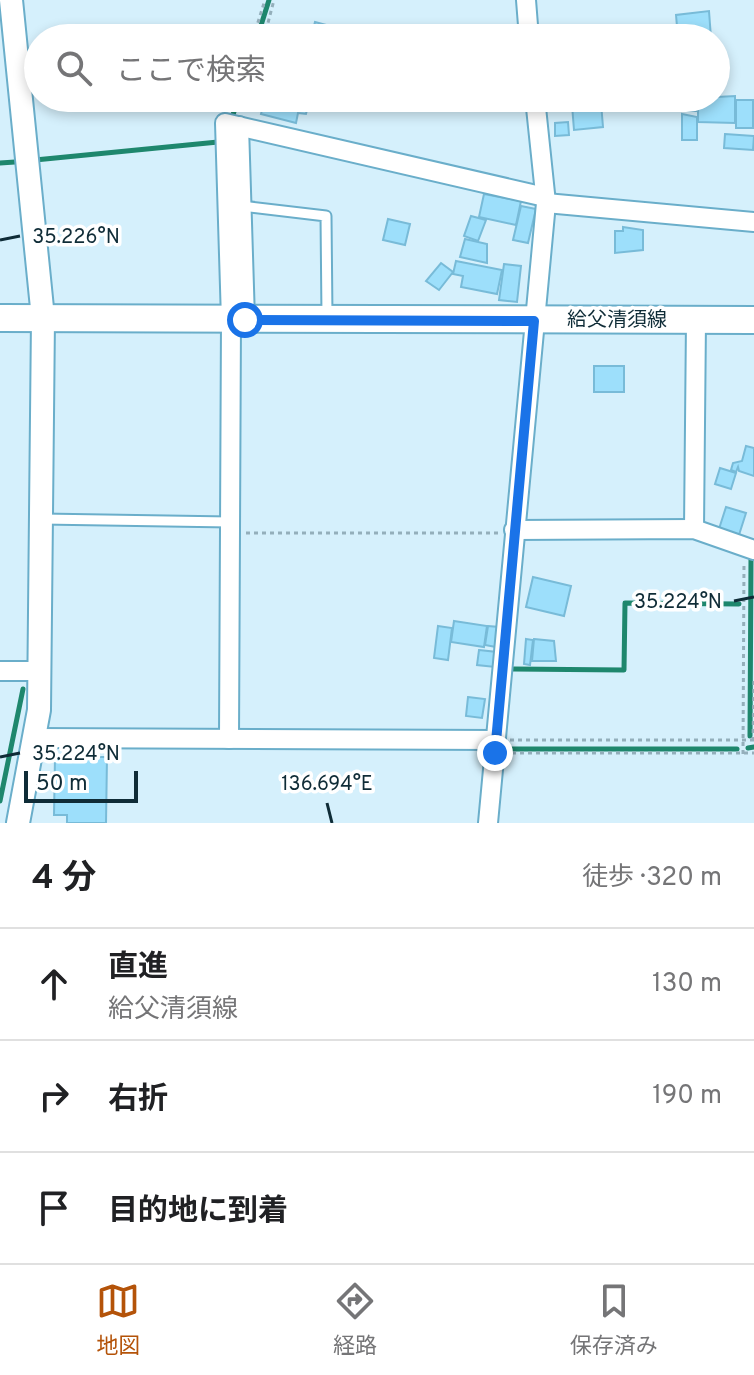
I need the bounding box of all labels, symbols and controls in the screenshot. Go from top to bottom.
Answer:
search box [24,24,730,112]
icon: search [52,46,96,90]
text: ここで検索 [116,54,266,91]
text: 35.226°N [32,225,120,251]
route start [227,302,263,338]
street label: 給父清須線 [567,308,667,334]
text: 35.224°N [634,590,722,616]
route end [477,735,513,771]
text: 35.224°N [32,742,120,768]
scale bar [24,767,138,803]
text: 50 m [36,771,88,798]
text: 136.694°E [281,772,373,798]
text: 4 分 [32,858,96,901]
text: 徒歩 · 320 m [582,862,722,895]
text: 直進 [108,950,168,987]
icon: ahead [32,962,76,1006]
text: 130 m [652,968,722,1001]
text: 給父清須線 [108,994,238,1027]
icon: right [32,1074,76,1118]
text: 190 m [652,1080,722,1113]
text: 右折 [108,1082,168,1119]
icon: arrive [32,1186,76,1230]
text: 目的地に到着 [108,1194,288,1231]
tab: 地図 [96,1279,140,1361]
tab: 経路 [333,1279,377,1361]
tab: 保存済み [570,1279,658,1361]

